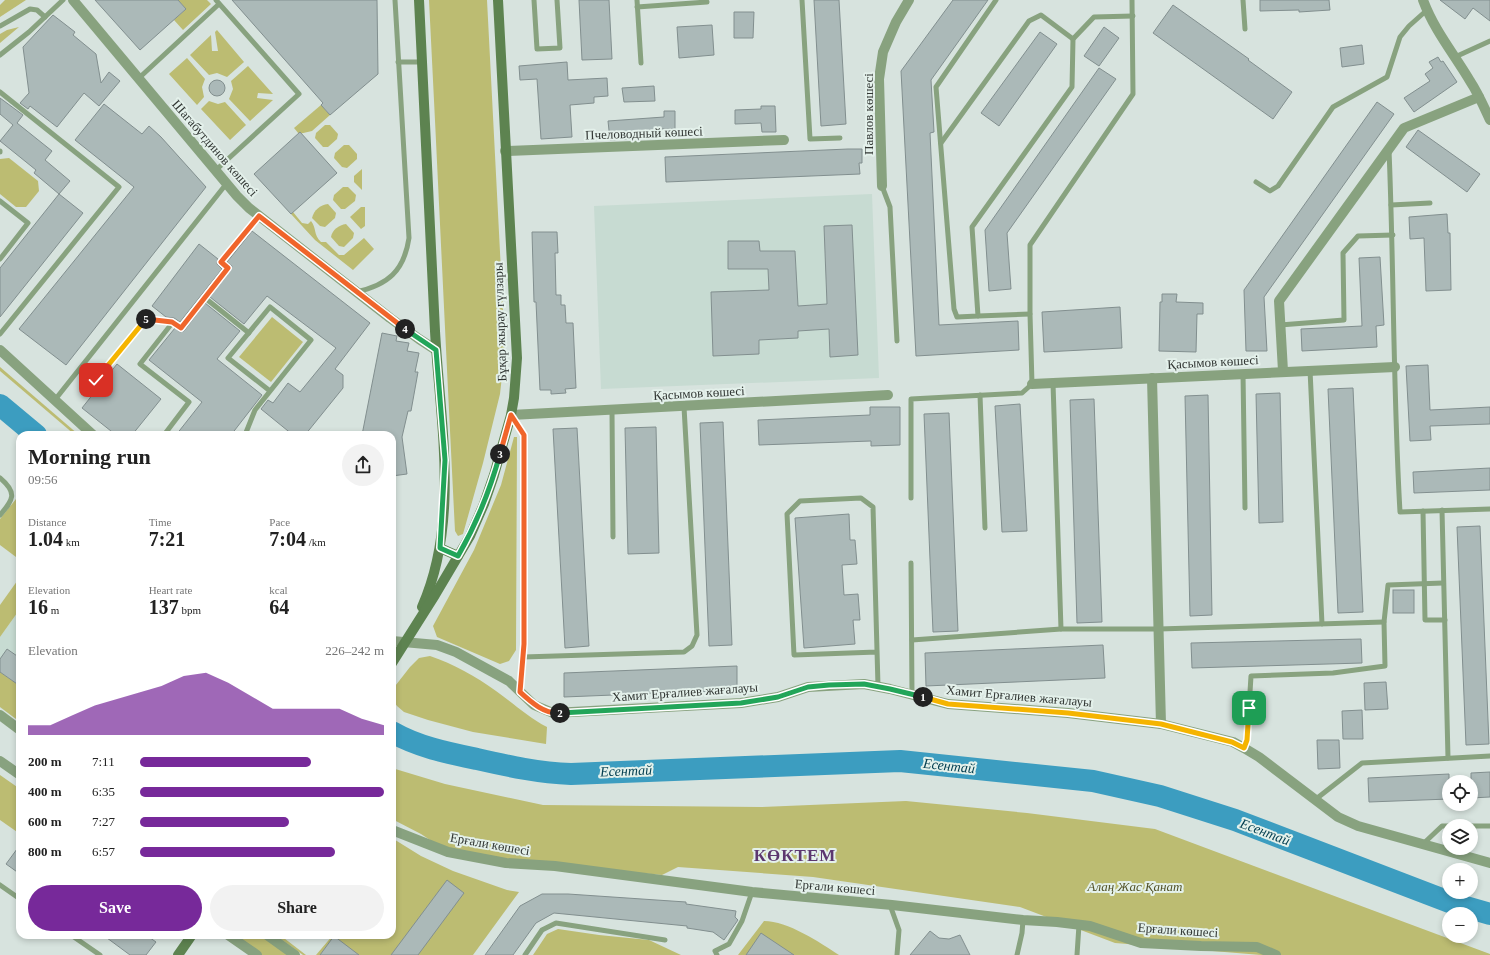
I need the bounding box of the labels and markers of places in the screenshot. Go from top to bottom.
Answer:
pin: 5 [136,309,156,329]
pin: 4 [395,319,415,339]
pin [79,363,113,397]
pin: 3 [490,444,510,464]
pin: 1 [913,687,933,707]
pin [1232,691,1266,725]
pin: 2 [550,703,570,723]

